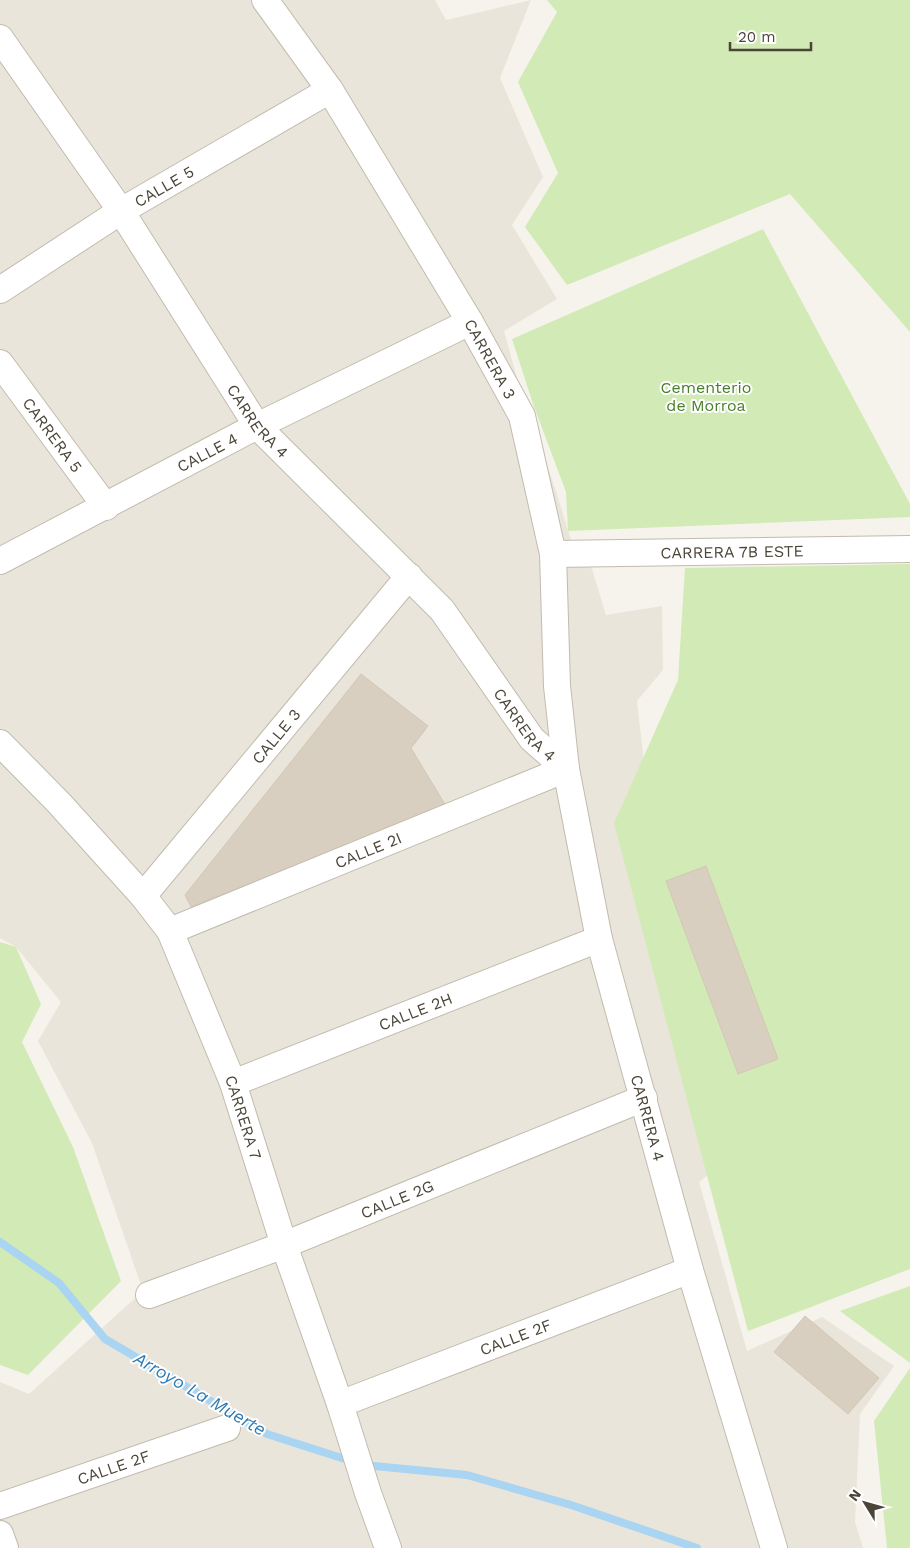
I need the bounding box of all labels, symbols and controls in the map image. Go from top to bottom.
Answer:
scale bar [730,20,811,52]
text: 20 m [738,28,776,46]
street label: CALLE 5 [131,162,197,211]
street label: CARRERA 3 [460,316,520,402]
park label: Cementerio de Morroa [661,378,751,415]
street label: CARRERA 4 [223,381,293,462]
street label: CARRERA 5 [19,394,86,476]
street label: CALLE 4 [174,429,241,476]
street label: CARRERA 7B ESTE [660,541,804,562]
street label: CARRERA 4 [489,685,560,766]
street label: CALLE 3 [248,705,305,768]
street label: CALLE 2I [332,828,404,873]
street label: CALLE 2H [376,989,455,1035]
street label: CARRERA 7 [221,1072,265,1162]
street label: CARRERA 4 [627,1073,669,1163]
street label: CALLE 2G [358,1176,437,1223]
street label: CALLE 2F [477,1315,555,1360]
water label: Arroyo La Muerte [130,1347,270,1440]
street label: CALLE 2F [75,1446,153,1489]
north arrow [840,1478,890,1528]
text: N [845,1486,864,1504]

